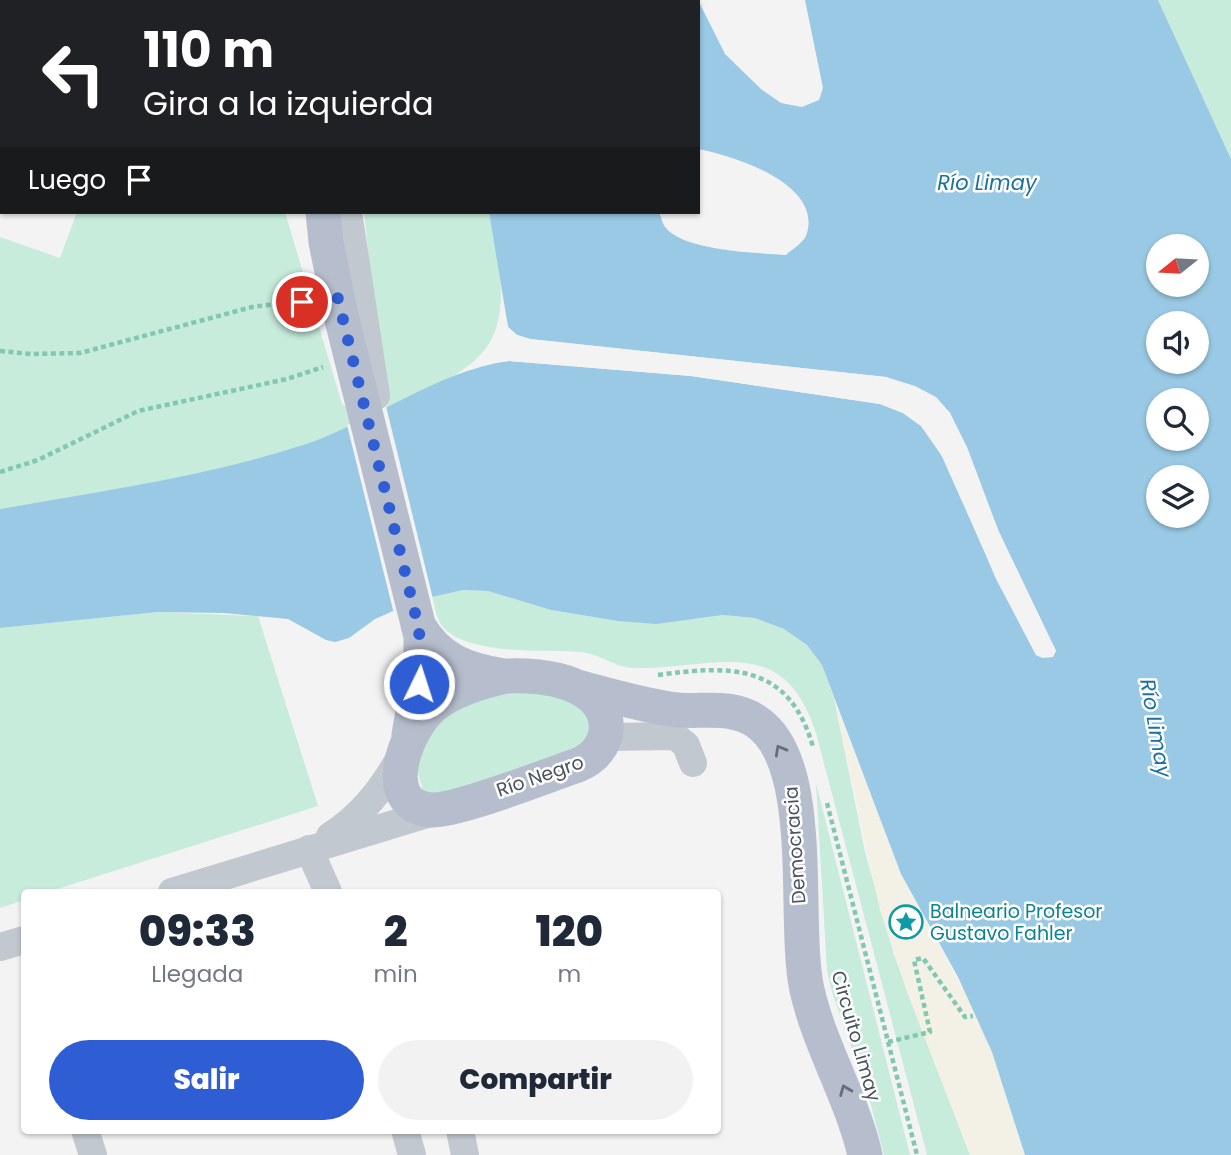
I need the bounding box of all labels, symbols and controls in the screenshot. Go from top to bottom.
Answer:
text: 110 m [143,16,274,84]
icon: left [28,28,119,119]
text: Gira a la izquierda [143,81,434,126]
icon: arrive [120,161,158,199]
text: Luego [28,162,106,198]
water label: Río Limay [937,168,1038,197]
north arrow [1146,234,1209,298]
map controls [1146,234,1209,528]
pin [272,272,332,332]
icon: arrive [283,283,321,321]
button: sound [1146,311,1209,374]
button: search [1146,388,1209,451]
button: layers [1146,465,1209,528]
position arrow [382,647,456,721]
water label: Río Limay [1133,676,1179,781]
one-way arrow [774,745,788,758]
street label: Río Negro [493,748,587,804]
street label: Democracia [777,785,813,905]
place label: Balneario Profesor Gustavo Fahler [930,898,1102,947]
text: 09:33 [139,902,256,961]
text: 2 [384,902,408,961]
text: 120 [535,902,603,961]
place icon: Balneario Profesor Gustavo Fahler [887,903,925,941]
text: Llegada [151,958,243,990]
text: min [374,958,418,990]
text: m [557,958,581,990]
street label: Circuito Limay [824,967,888,1105]
button: Salir [49,1040,364,1120]
button: Compartir [378,1040,693,1120]
one-way arrow [839,1084,853,1097]

